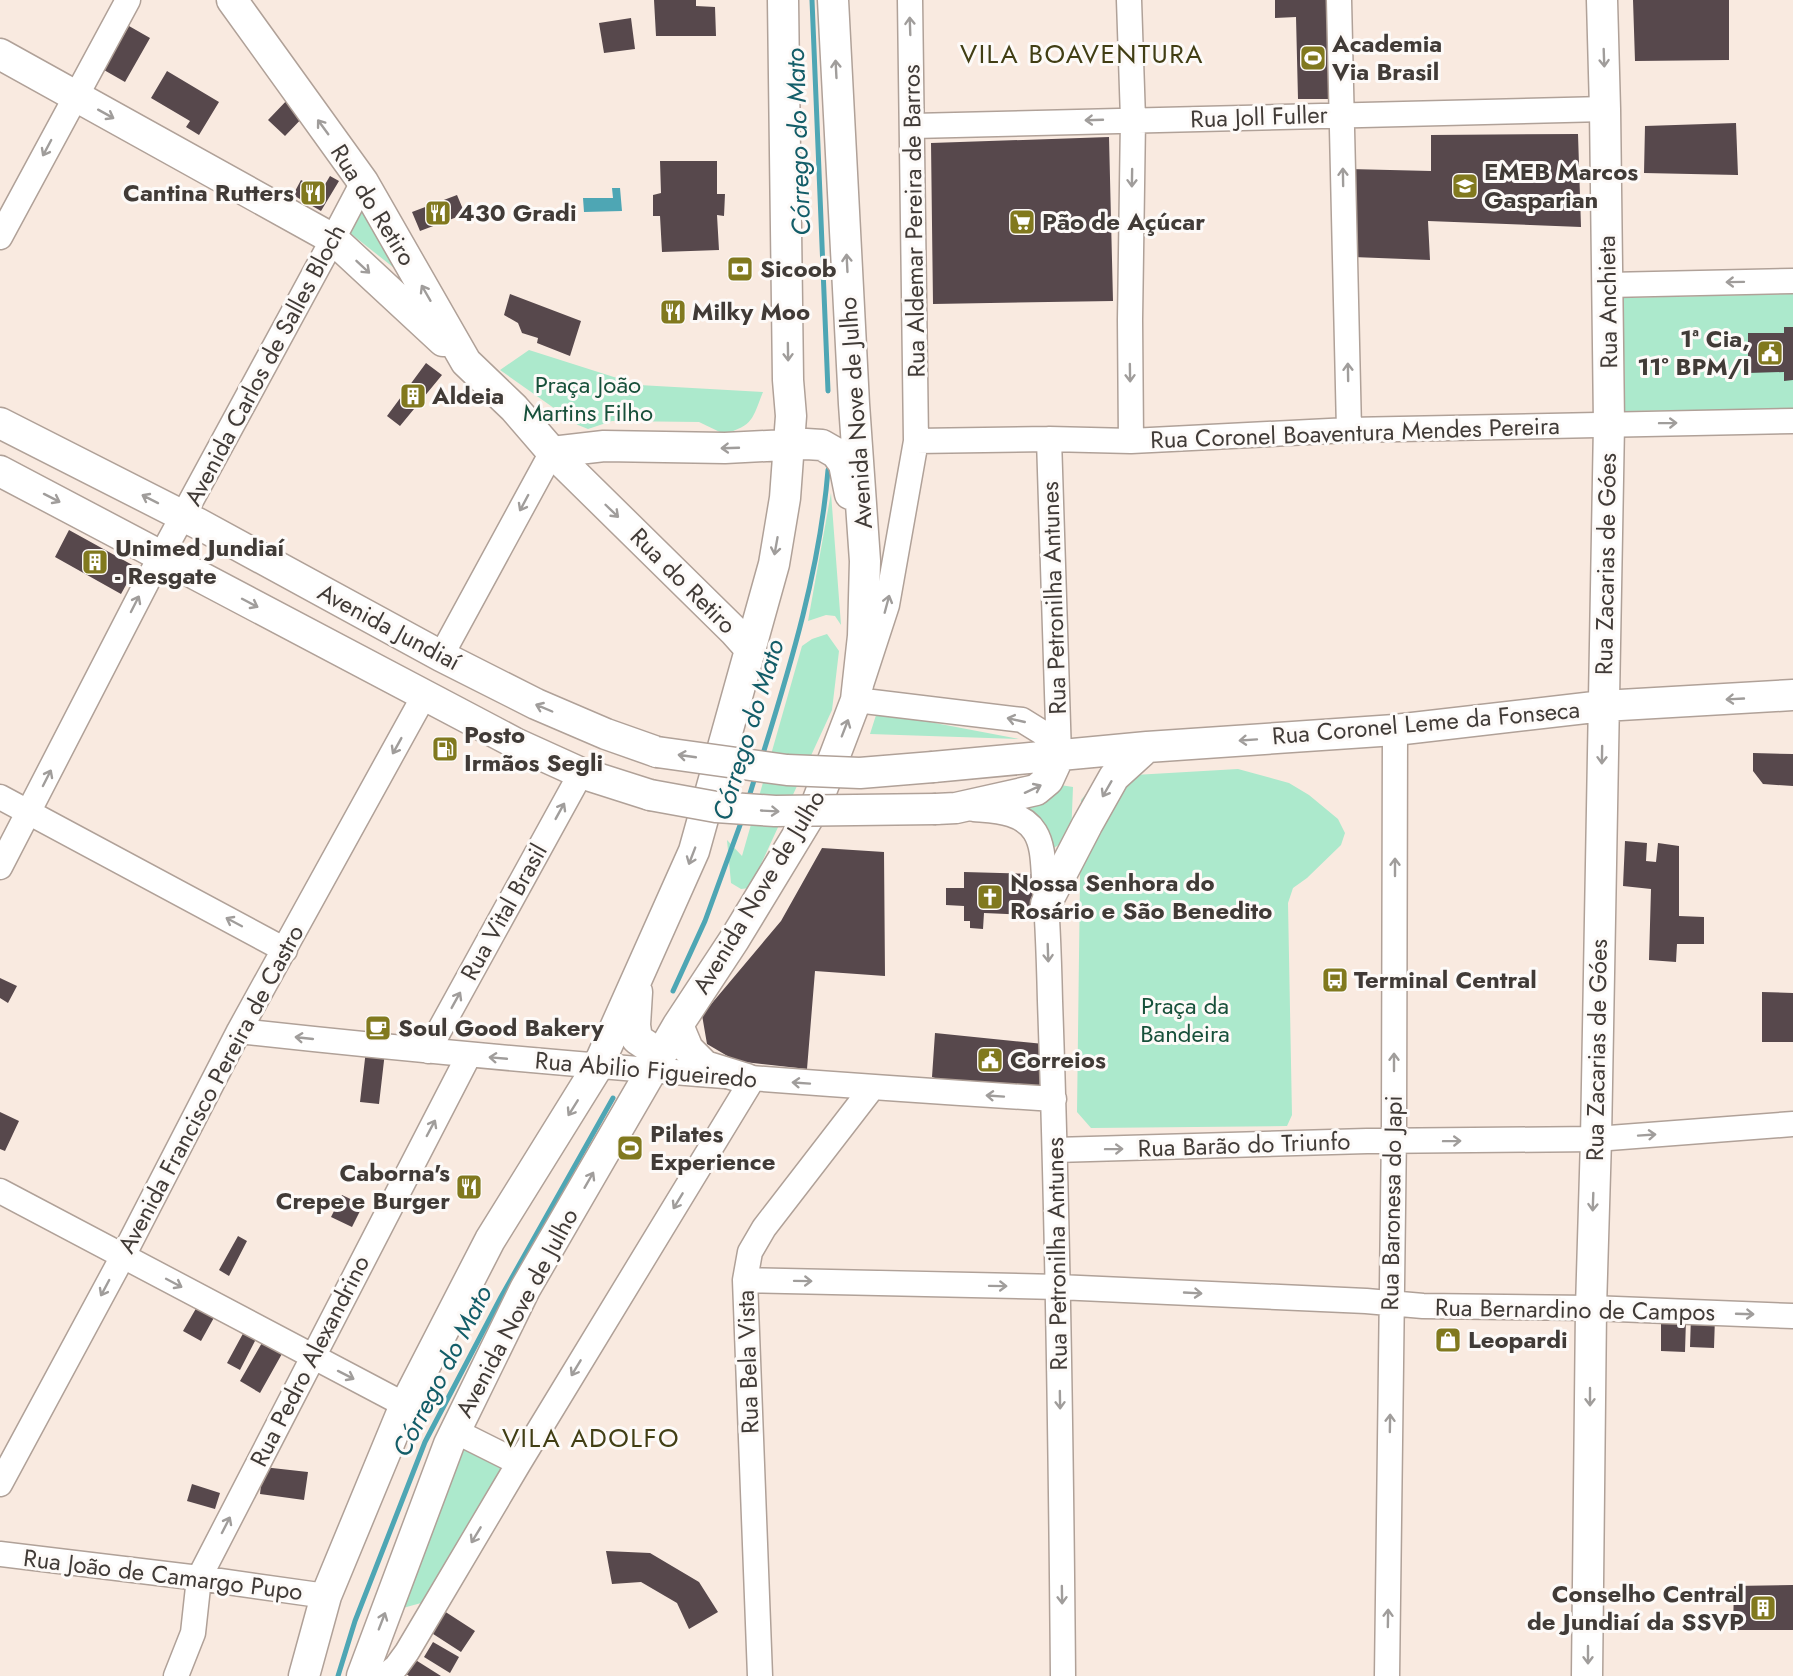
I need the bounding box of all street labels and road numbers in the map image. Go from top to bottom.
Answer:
street label: Rua Aldemar Pereira de Barros [893,64,934,378]
street label: Rua Joll Fuller [1190,97,1329,136]
street label: Rua do Retiro [322,137,425,272]
street label: Avenida Carlos de Salles Bloch [175,218,354,512]
street label: Rua Anchieta [1589,235,1626,369]
street label: Avenida Nove de Julho [830,296,881,530]
street label: Rua Coronel Boaventura Mendes Pereira [1150,408,1560,457]
street label: Rua Zacarias de Góes [1586,453,1625,675]
street label: Rua Petronilha Antunes [1032,481,1075,715]
street label: Rua do Retiro [622,520,744,642]
street label: Avenida Jundiaí [312,574,467,679]
street label: Rua Coronel Leme da Fonseca [1271,692,1581,753]
street label: Avenida Nove de Julho [684,783,833,1000]
street label: Rua Vital Brasil [452,837,556,986]
street label: Avenida Francisco Pereira de Castro [109,918,312,1259]
street label: Rua Zacarias de Góes [1577,939,1616,1161]
street label: Rua Abilio Figueiredo [534,1042,759,1097]
street label: Rua Baronesa do Japi [1372,1095,1411,1311]
street label: Rua Barão do Triunfo [1137,1123,1351,1166]
street label: Rua Petronilha Antunes [1037,1137,1076,1371]
street label: Avenida Nove de Julho [447,1202,587,1424]
street label: Rua Pedro Alexandrino [241,1249,378,1472]
street label: Rua Bela Vista [728,1290,767,1435]
street label: Rua Bernardino de Campos [1435,1290,1715,1329]
street label: Rua João de Camargo Pupo [21,1540,305,1609]

